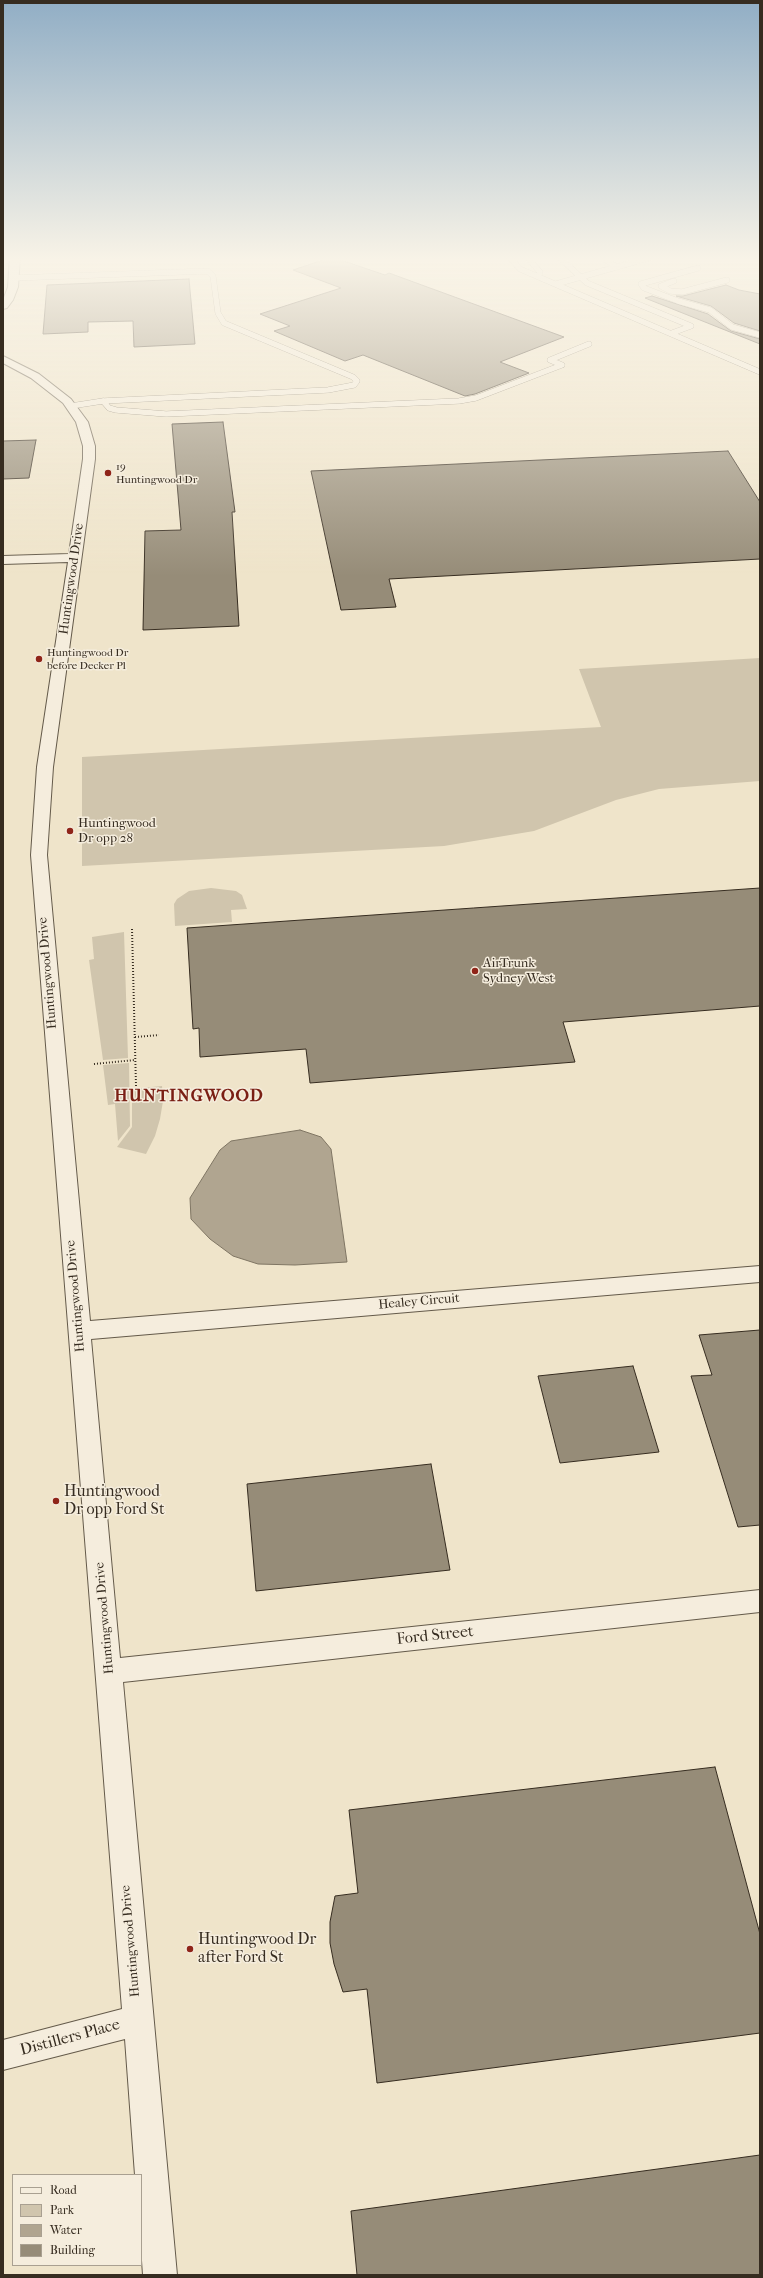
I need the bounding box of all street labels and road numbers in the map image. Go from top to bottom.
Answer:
street label: Huntingwood Drive [56,522,88,636]
street label: Huntingwood Drive [35,916,61,1030]
street label: Huntingwood Drive [63,1239,89,1353]
street label: Healey Circuit [378,1291,460,1313]
street label: Huntingwood Drive [92,1561,118,1675]
street label: Ford Street [395,1622,475,1650]
street label: Huntingwood Drive [118,1884,144,1998]
street label: Distillers Place [18,2015,122,2061]

